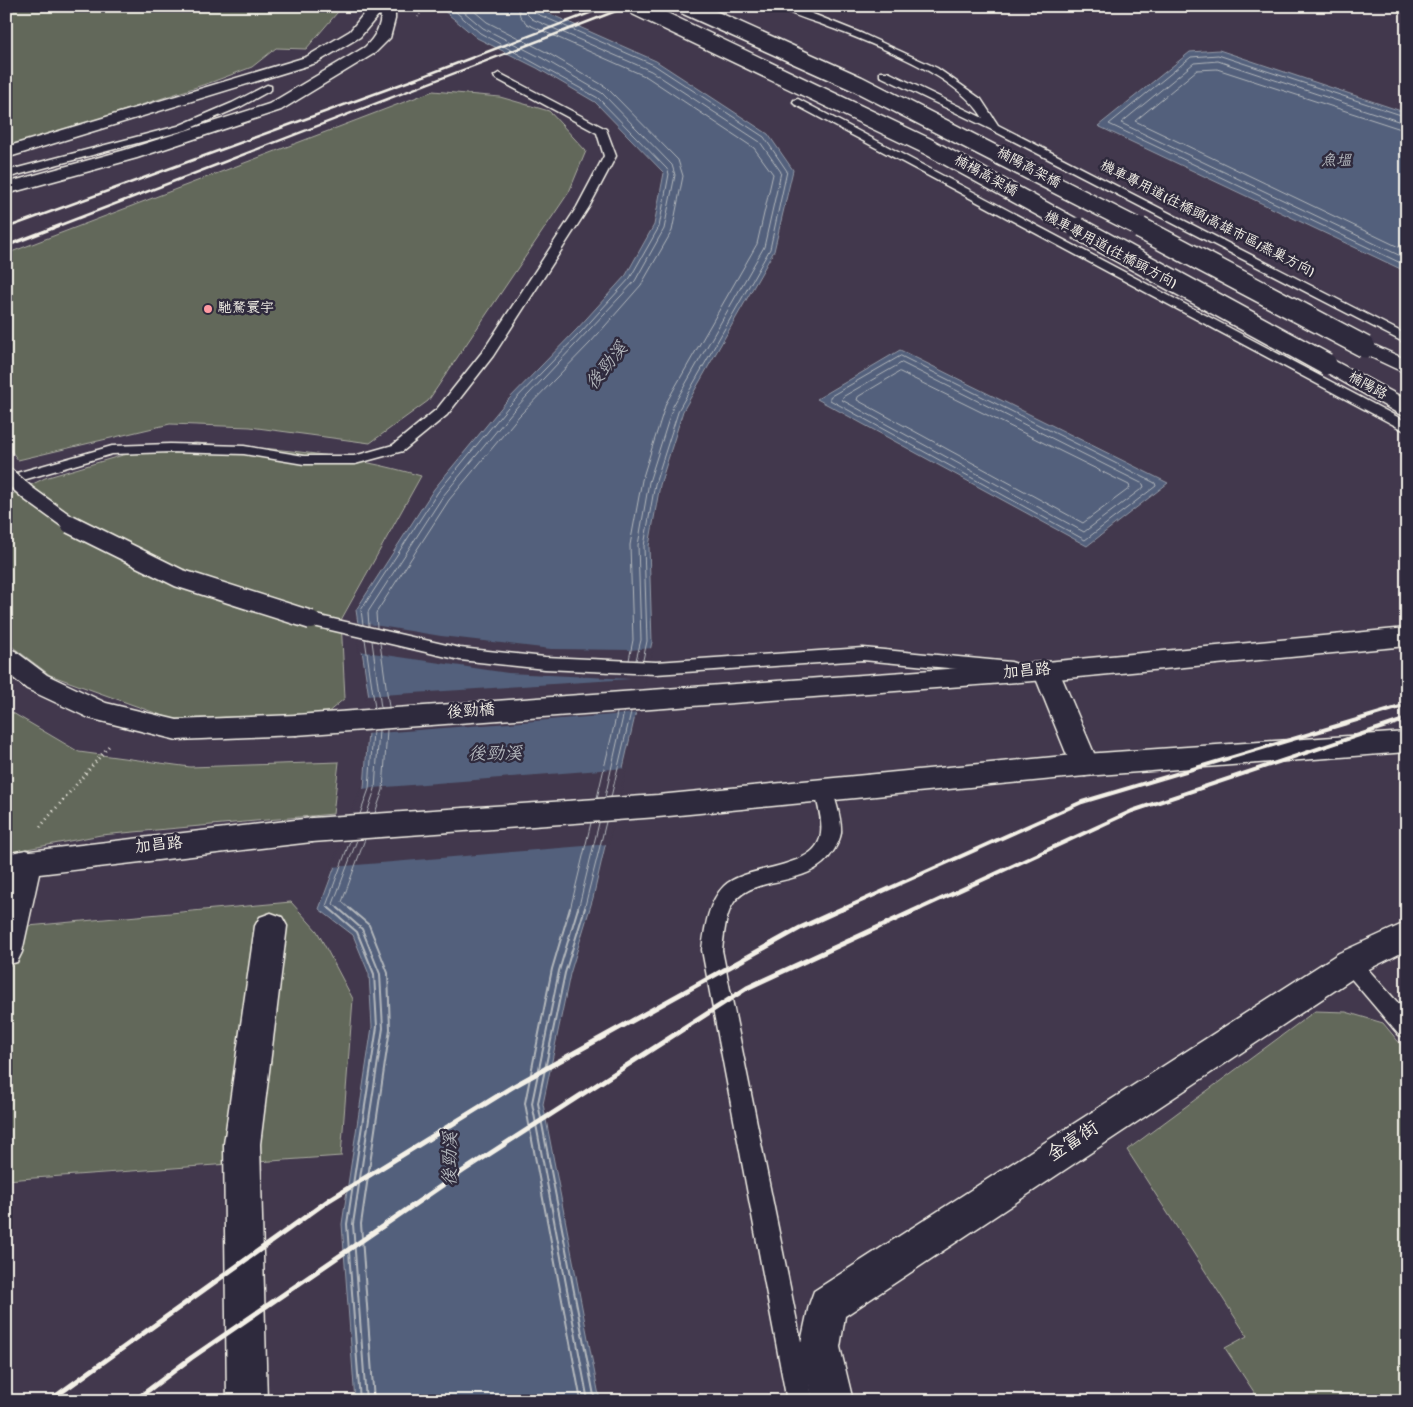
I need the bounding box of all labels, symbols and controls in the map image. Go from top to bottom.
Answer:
street label: 楠陽高架橋 [993,144,1063,193]
street label: 楠楊高架橋 [950,152,1020,201]
water label: 魚塭 [1321,152,1352,171]
street label: 機車專用道(往橋頭/高雄市區/燕巢方向) [1097,157,1318,282]
street label: 機車專用道(往橋頭方向) [1041,208,1180,293]
place label: 馳騖寰宇 [218,300,274,318]
marker: 馳騖寰宇 [202,303,214,315]
water label: 後勁溪 [582,338,634,395]
street label: 楠陽路 [1345,369,1390,405]
street label: 加昌路 [1002,659,1052,685]
street label: 後勁橋 [446,700,496,724]
water label: 後勁溪 [468,744,523,766]
street label: 加昌路 [134,833,184,859]
street label: 金富街 [1043,1117,1104,1168]
water label: 後勁溪 [440,1131,463,1186]

